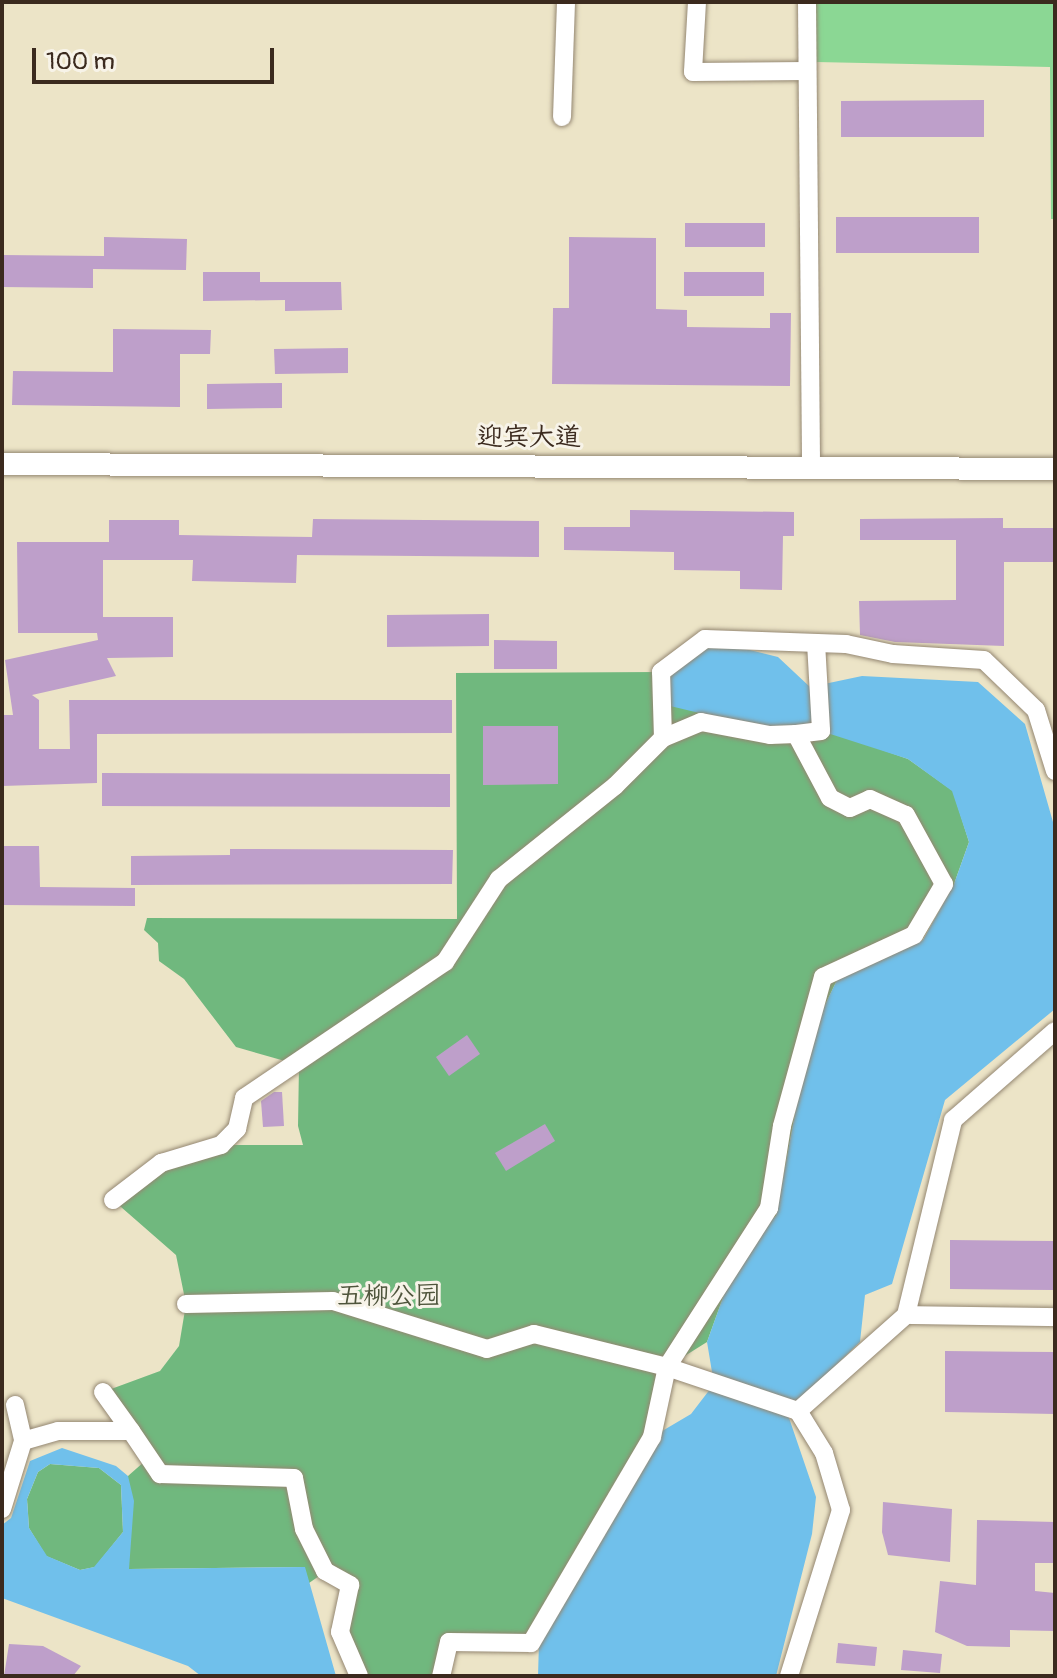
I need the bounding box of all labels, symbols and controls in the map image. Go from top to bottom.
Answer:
scale bar [36,32,278,82]
text: 100 m [46,47,115,76]
street label: 迎宾大道 [477,422,581,454]
park label: 五柳公园 [337,1281,441,1313]

